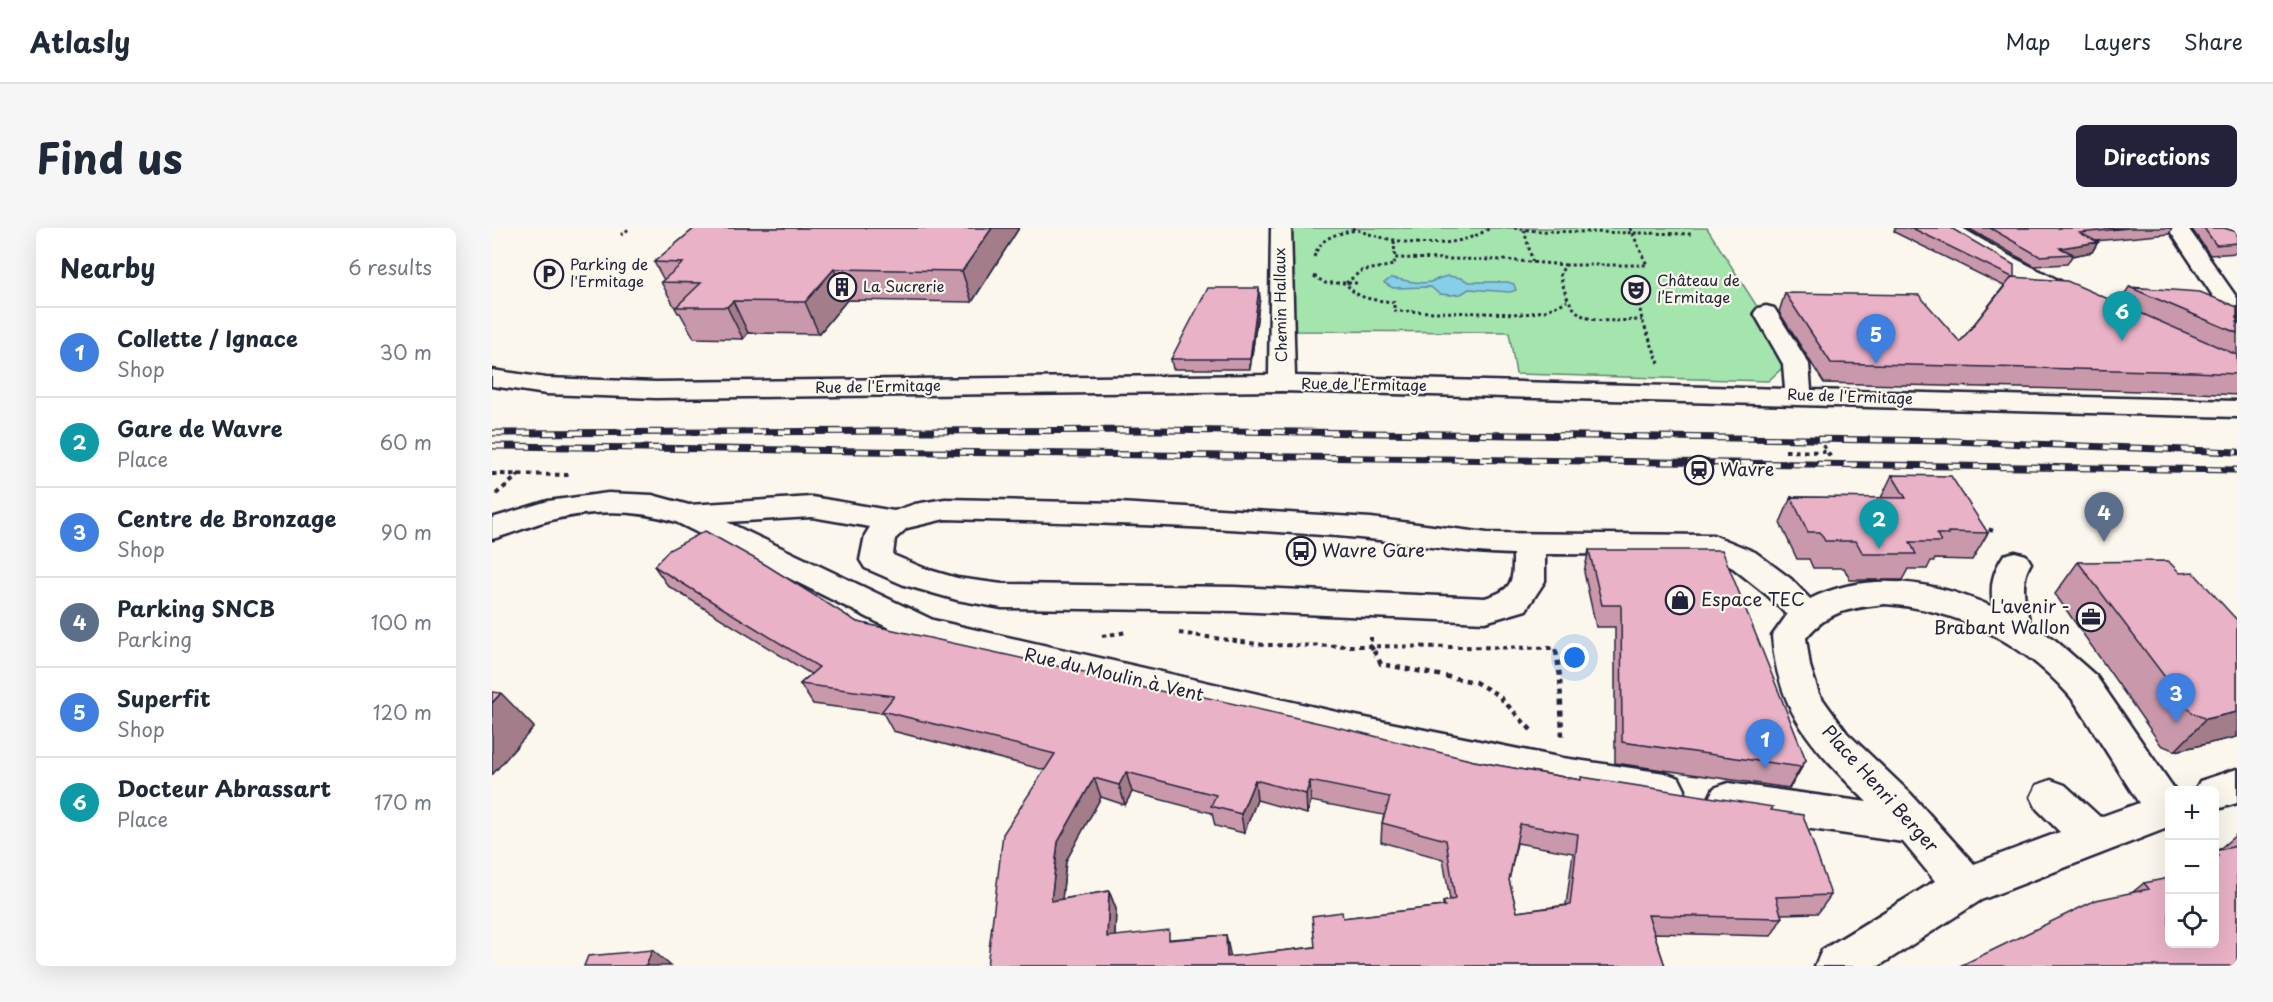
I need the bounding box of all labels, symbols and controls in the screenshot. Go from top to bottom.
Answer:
text: Atlasly [30,20,130,63]
text: Map [2006,25,2050,57]
text: Layers [2083,25,2151,57]
text: Share [2184,25,2243,57]
text: Find us [36,125,183,188]
button: Directions [2076,125,2237,187]
street label: Chemin Hallaux [1267,247,1292,363]
text: Nearby [60,248,155,287]
text: 6 results [348,252,432,282]
place label: Parking de l'Ermitage [570,252,648,292]
parking icon: Parking de l'Ermitage [533,258,565,290]
place label: Château de l’Ermitage [1657,268,1740,308]
building icon: La Sucrerie [826,271,858,303]
place label: La Sucrerie [863,274,945,297]
theatre icon: Château de l’Ermitage [1620,274,1652,306]
pin: 6 [2102,291,2142,341]
pin: 5 [1856,314,1896,364]
text: Collette / Ignace [117,321,298,354]
text: 1 [75,337,84,367]
text: 30 m [379,337,432,367]
text: Shop [117,354,165,384]
street label: Rue de l'Ermitage [1301,371,1427,396]
street label: Rue de l'Ermitage [815,373,941,398]
street label: Rue de l'Ermitage [1787,382,1913,409]
text: Gare de Wavre [117,411,283,444]
text: 2 [72,427,87,457]
text: 60 m [380,427,432,457]
text: Place [117,444,168,474]
station icon: Wavre [1683,454,1715,486]
place label: Wavre [1720,455,1774,482]
pin: 4 [2084,492,2124,542]
pin: 2 [1860,500,1898,549]
text: Centre de Bronzage [117,501,336,534]
text: 3 [73,517,86,547]
text: 90 m [381,517,432,547]
text: Shop [117,534,165,564]
bus stop icon: Wavre Gare [1285,535,1317,567]
place label: Wavre Gare [1322,536,1425,563]
shop icon: Espace TEC [1664,584,1696,616]
place label: Espace TEC [1701,585,1805,612]
text: Parking SNCB [117,591,275,624]
place label: L'avenir - Brabant Wallon [1934,592,2070,640]
office icon: L'avenir - Brabant Wallon [2075,601,2107,633]
text: 4 [73,607,86,637]
text: 100 m [371,607,432,637]
text: Parking [117,624,192,654]
street label: Rue du Moulin à Vent [1022,640,1207,707]
your location [1560,643,1589,672]
pin: 3 [2156,674,2196,723]
text: Superfit [117,681,210,714]
text: 5 [73,697,86,727]
text: 120 m [373,697,432,727]
text: Shop [117,714,165,744]
street label: Place Henri Berger [1816,718,1946,858]
pin: 1 [1746,720,1784,769]
text: Docteur Abrassart [117,771,331,804]
map controls [2165,786,2219,948]
button: + [2165,786,2219,840]
text: 6 [72,787,87,817]
text: 170 m [374,787,432,817]
text: Place [117,804,168,834]
button: − [2165,840,2219,894]
button: locate [2165,894,2219,948]

